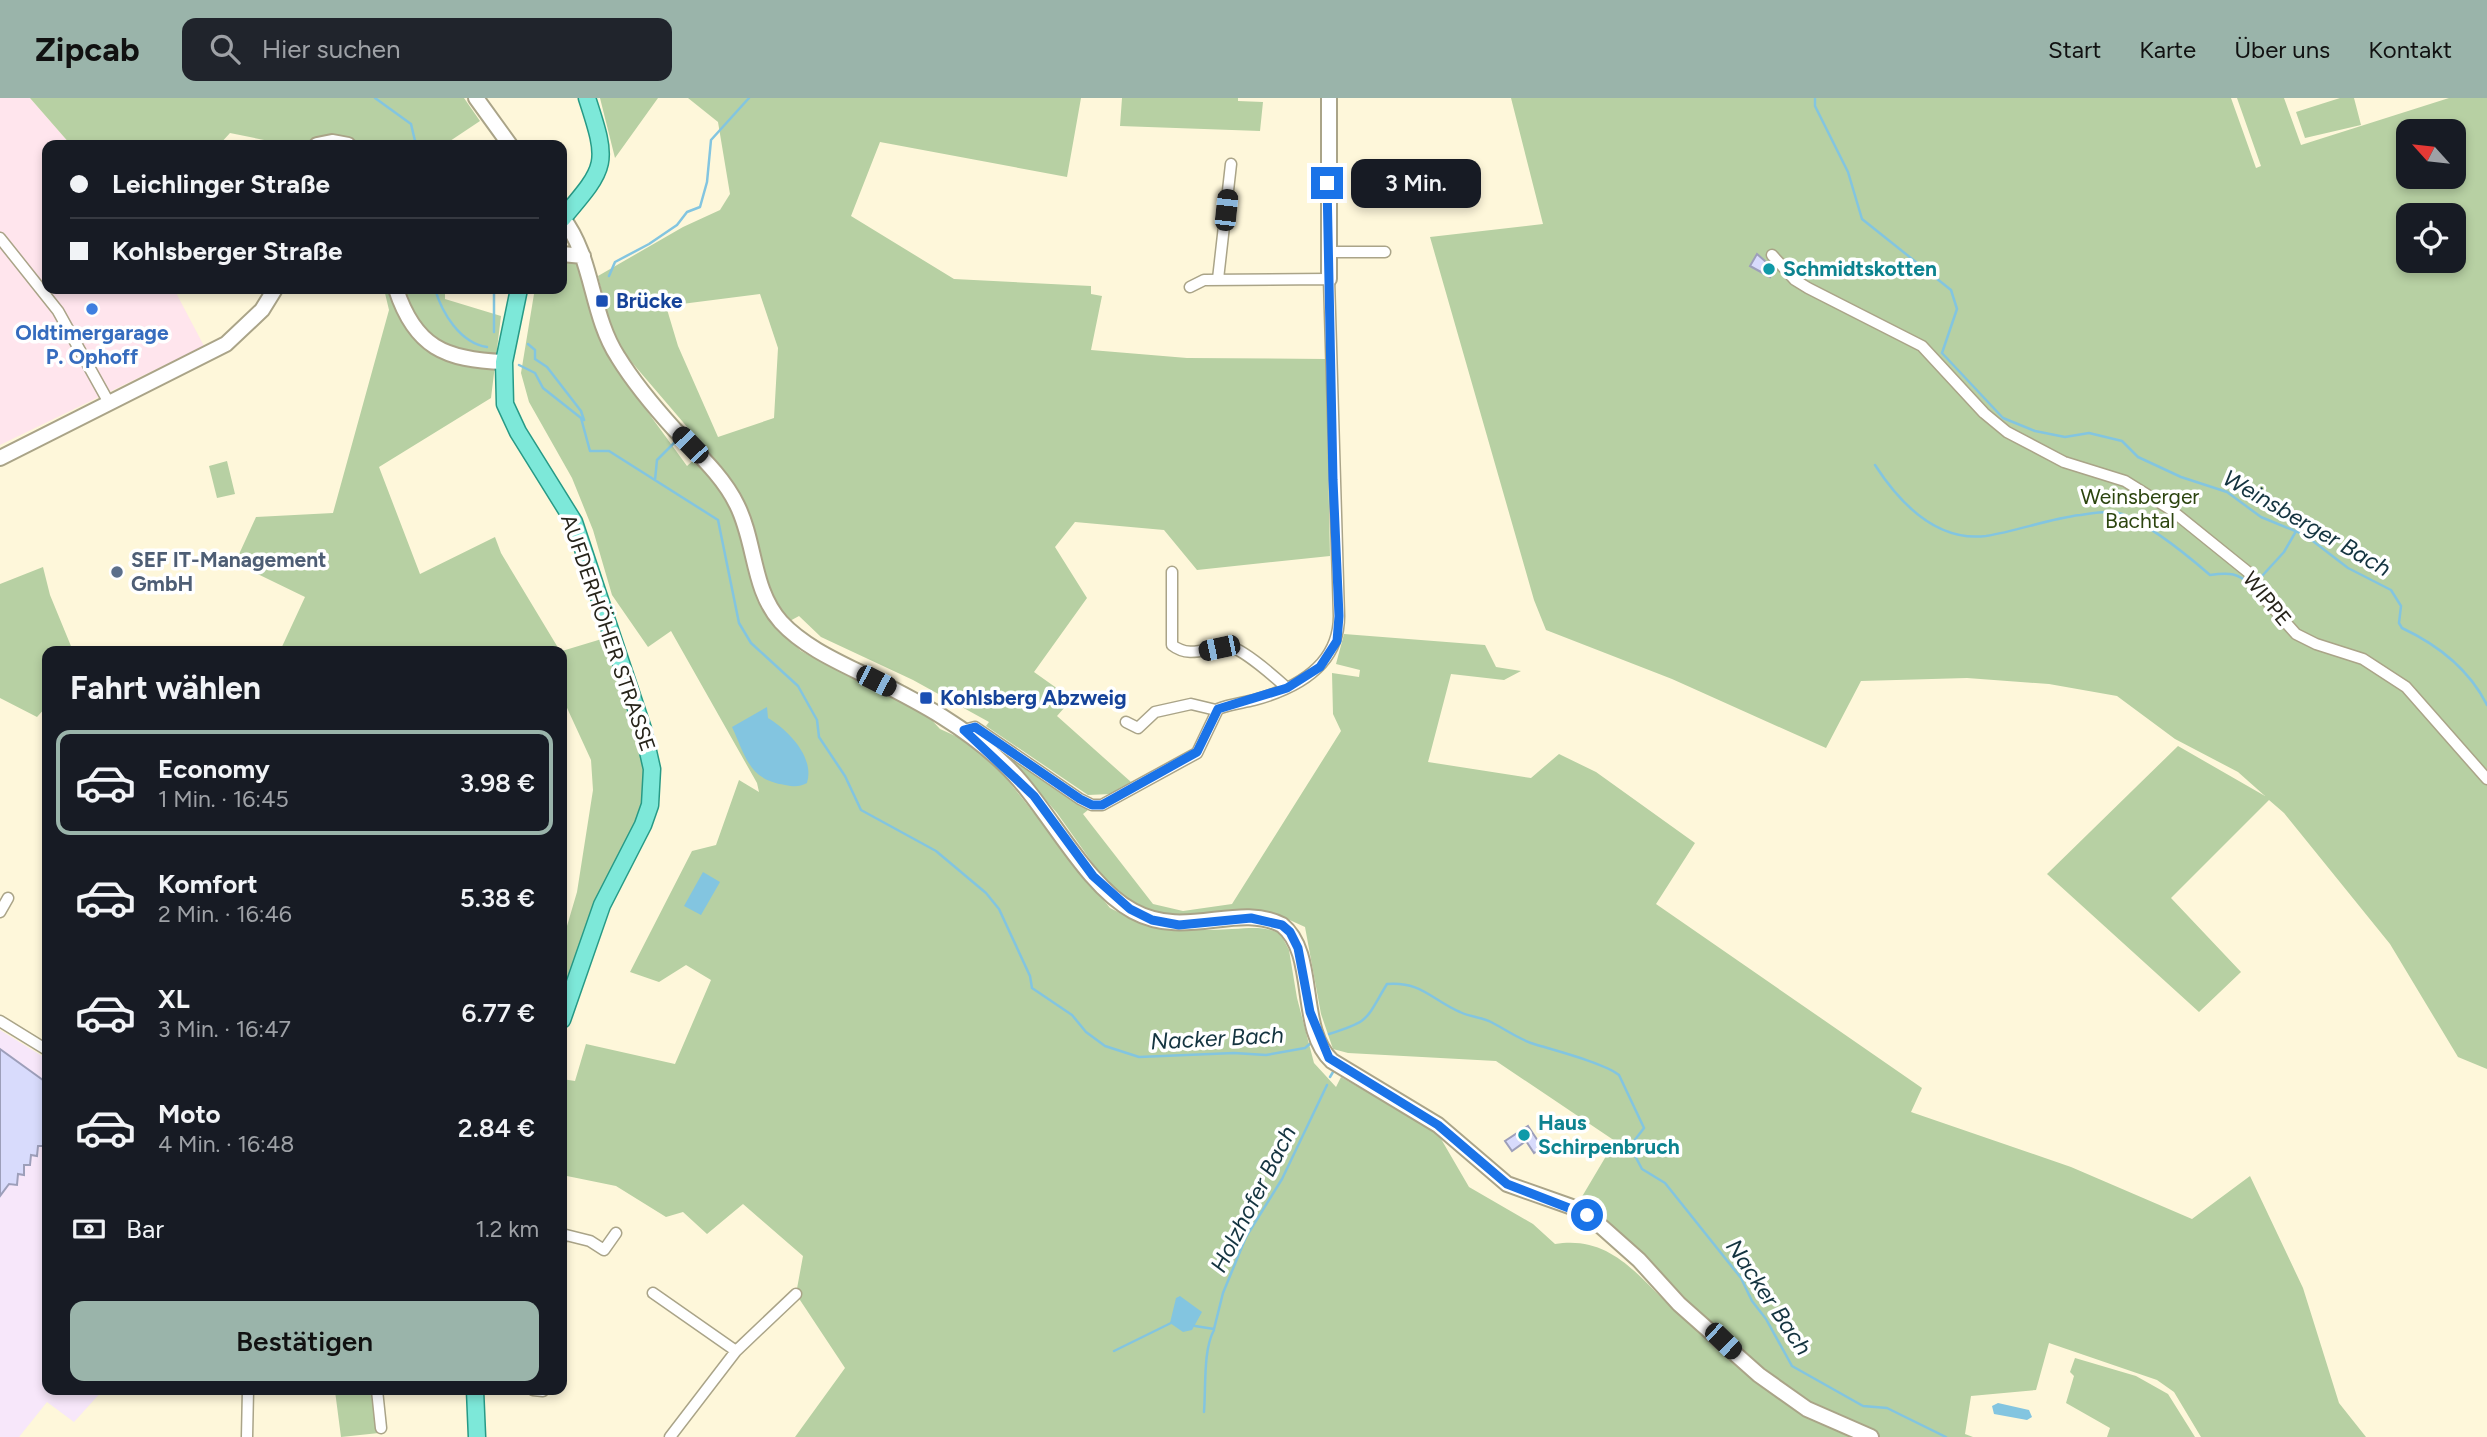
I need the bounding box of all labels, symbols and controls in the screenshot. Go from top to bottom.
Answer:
search box [182,18,672,81]
text: Zipcab [35,30,140,69]
icon: search [206,30,244,68]
text: Hier suchen [262,33,401,65]
text: Start [2048,35,2101,64]
text: Karte [2139,35,2196,64]
text: Über uns [2234,35,2330,64]
text: Kontakt [2368,35,2452,64]
north arrow [2396,119,2466,189]
map controls [2396,119,2466,273]
callout: 3 Min. [1352,158,1481,208]
route end [1311,167,1343,199]
text: Leichlinger Straße [112,168,330,200]
text: 3 Min. [1385,169,1447,197]
car [1214,188,1239,232]
button: locate [2396,203,2466,273]
text: Kohlsberger Straße [112,235,342,267]
place label: Schmidtskotten [1783,256,1937,281]
marker: Schmidtskotten [1761,261,1777,277]
place label: Brücke [616,288,683,313]
marker: Brücke [594,293,610,309]
marker: Oldtimergarage P. Ophoff [84,301,100,317]
place label: Oldtimergarage P. Ophoff [15,320,169,369]
car [668,423,713,467]
water label: Weinsberger Bach [2218,464,2396,582]
park label: Weinsberger Bachtal [2081,484,2199,533]
street label: AUFDERHÖHER STRASSE [556,511,661,755]
place label: SEF IT-Management GmbH [131,547,327,596]
marker: SEF IT-Management GmbH [109,564,125,580]
street label: WIPPE [2238,566,2297,631]
car [1197,633,1242,663]
car [853,662,900,700]
text: Fahrt wählen [70,669,261,707]
place label: Kohlsberg Abzweig [940,685,1127,710]
marker: Kohlsberg Abzweig [918,690,934,706]
icon: car [74,751,137,814]
text: Economy [158,753,270,785]
text: 3.98 € [460,767,535,799]
text: 1 Min. · 16:45 [158,785,289,813]
icon: car [74,866,137,929]
text: Komfort [158,868,258,900]
text: 5.38 € [460,882,535,914]
text: 2 Min. · 16:46 [158,900,292,928]
icon: car [74,981,137,1044]
text: XL [158,983,190,1015]
text: 6.77 € [462,997,535,1029]
text: 3 Min. · 16:47 [158,1015,291,1043]
water label: Nacker Bach [1150,1021,1285,1055]
icon: car [74,1096,137,1159]
text: Moto [158,1098,221,1130]
place label: Haus Schirpenbruch [1538,1110,1680,1159]
text: 2.84 € [458,1112,535,1144]
water label: Holzhofer Bach [1204,1121,1302,1277]
marker: Haus Schirpenbruch [1516,1127,1532,1143]
text: 4 Min. · 16:48 [158,1130,294,1158]
route start [1571,1199,1603,1231]
icon: cash [70,1210,108,1248]
text: Bar [126,1213,164,1245]
text: 1.2 km [475,1215,539,1243]
water label: Nacker Bach [1720,1234,1818,1360]
button: Bestätigen [70,1301,539,1381]
car [1701,1319,1746,1363]

